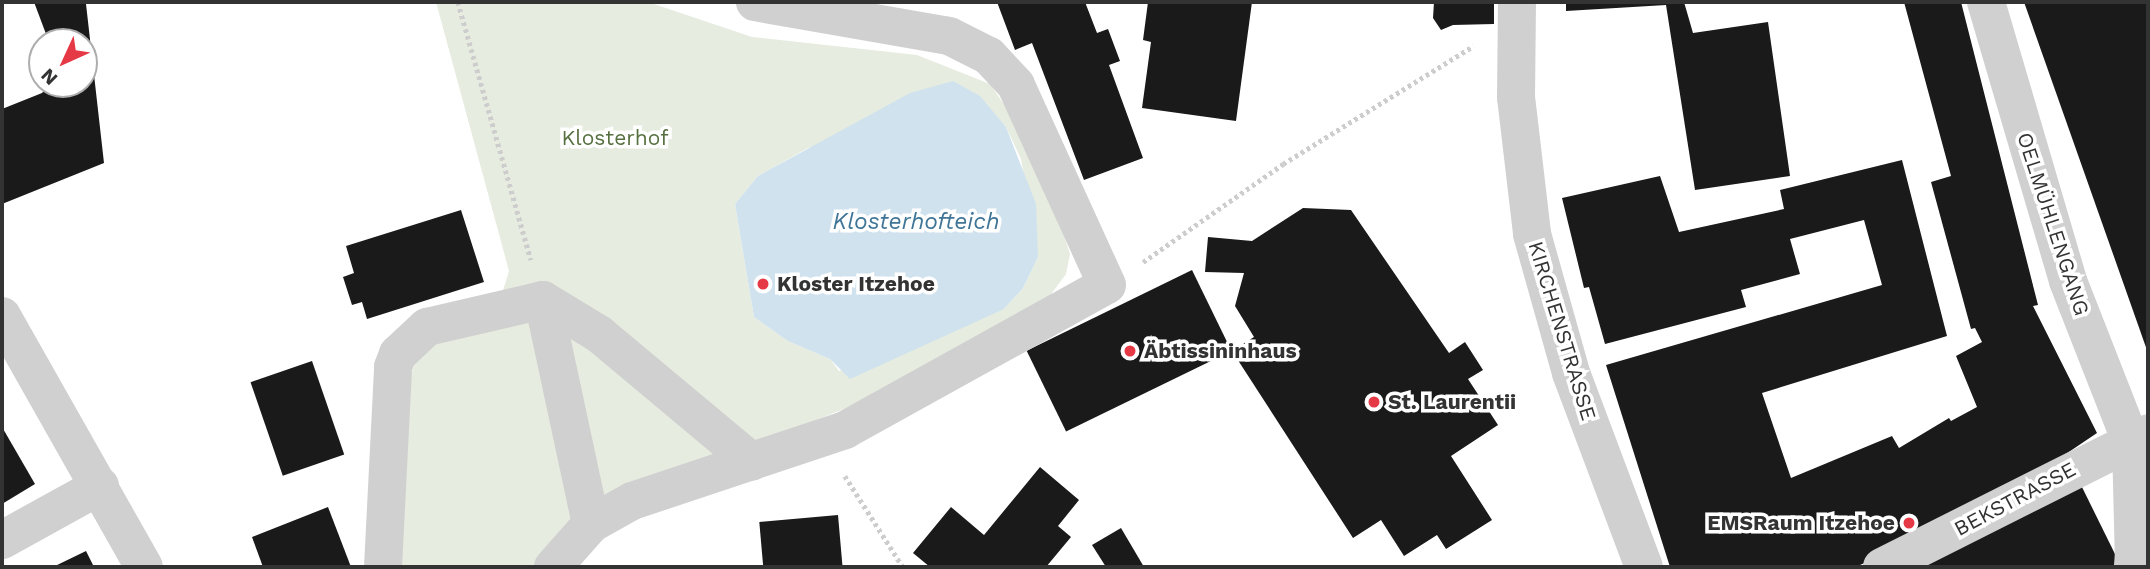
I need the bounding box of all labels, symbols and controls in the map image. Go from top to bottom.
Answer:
north arrow [28,28,98,98]
text: N [36,64,62,90]
park label: Klosterhof [561,125,669,151]
street label: OELMÜHLENGANG [2012,129,2094,319]
water label: Klosterhofteich [833,208,999,236]
street label: KIRCHENSTRASSE [1523,238,1601,424]
place label: Kloster Itzehoe [777,271,935,297]
marker: Kloster Itzehoe [755,276,771,292]
place label: Äbtissininhaus [1144,338,1297,364]
marker: Äbtissininhaus [1122,343,1138,359]
place label: St. Laurentii [1388,389,1516,415]
marker: St. Laurentii [1366,394,1382,410]
street label: BEKSTRASSE [1950,456,2080,542]
place label: EMSRaum Itzehoe [1707,510,1895,536]
marker: EMSRaum Itzehoe [1901,515,1917,531]

